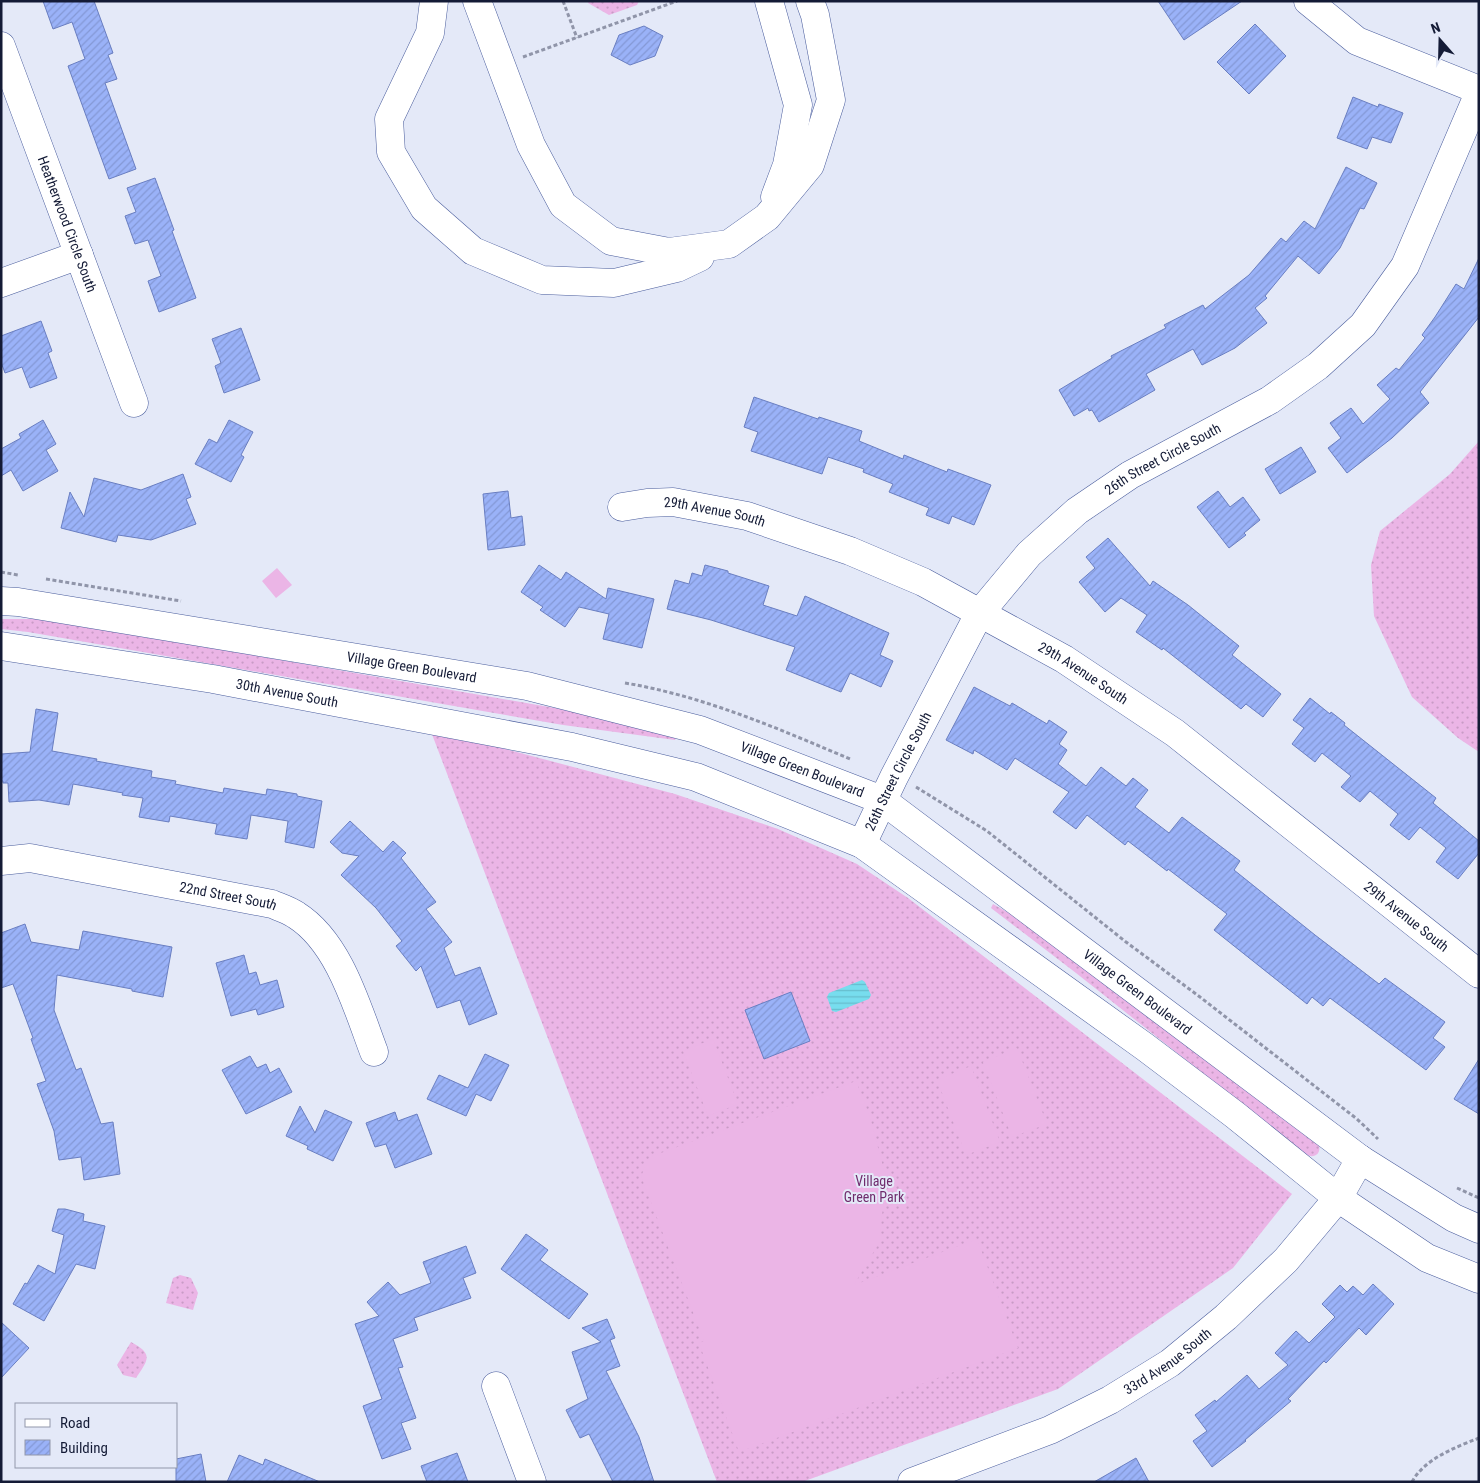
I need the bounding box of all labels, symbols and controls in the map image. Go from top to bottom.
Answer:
north arrow [1415,15,1465,65]
text: N [1429,19,1442,37]
street label: Heatherwood Circle South [35,154,100,294]
street label: 26th Street Circle South [1101,420,1223,498]
street label: 29th Avenue South [664,494,768,530]
street label: 29th Avenue South [1035,638,1131,707]
street label: Village Green Boulevard [346,648,478,686]
street label: 30th Avenue South [235,676,339,711]
street label: 26th Street Circle South [862,709,934,833]
street label: Village Green Boulevard [738,738,866,800]
street label: 29th Avenue South [1361,878,1452,955]
street label: 22nd Street South [178,879,279,913]
street label: Village Green Boulevard [1080,946,1195,1038]
park label: Village Green Park [844,1173,905,1205]
street label: 33rd Avenue South [1121,1325,1214,1398]
legend [15,1403,178,1468]
text: Road [60,1414,90,1432]
text: Building [60,1439,108,1457]

